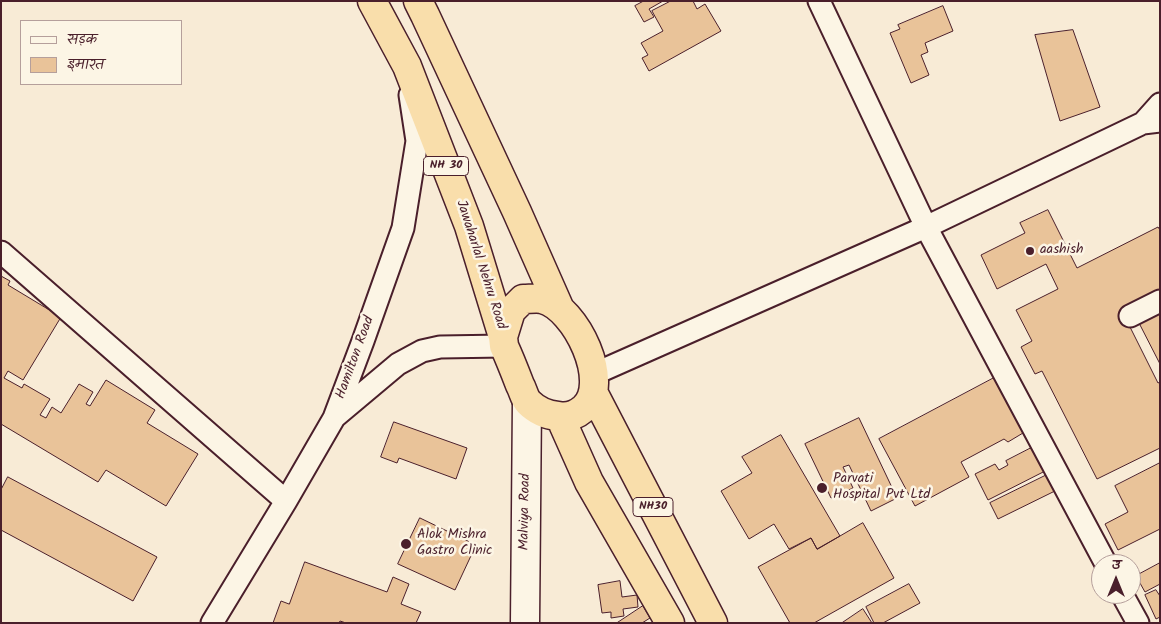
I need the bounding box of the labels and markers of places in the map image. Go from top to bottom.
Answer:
place label: aashish [1040,243,1083,259]
marker: aashish [1024,245,1036,257]
place label: Parvati Hospital Pvt Ltd [833,472,930,504]
marker: Parvati Hospital Pvt Ltd [815,481,829,495]
place label: Alok Mishra Gastro Clinic [417,528,492,560]
marker: Alok Mishra Gastro Clinic [399,537,413,551]

